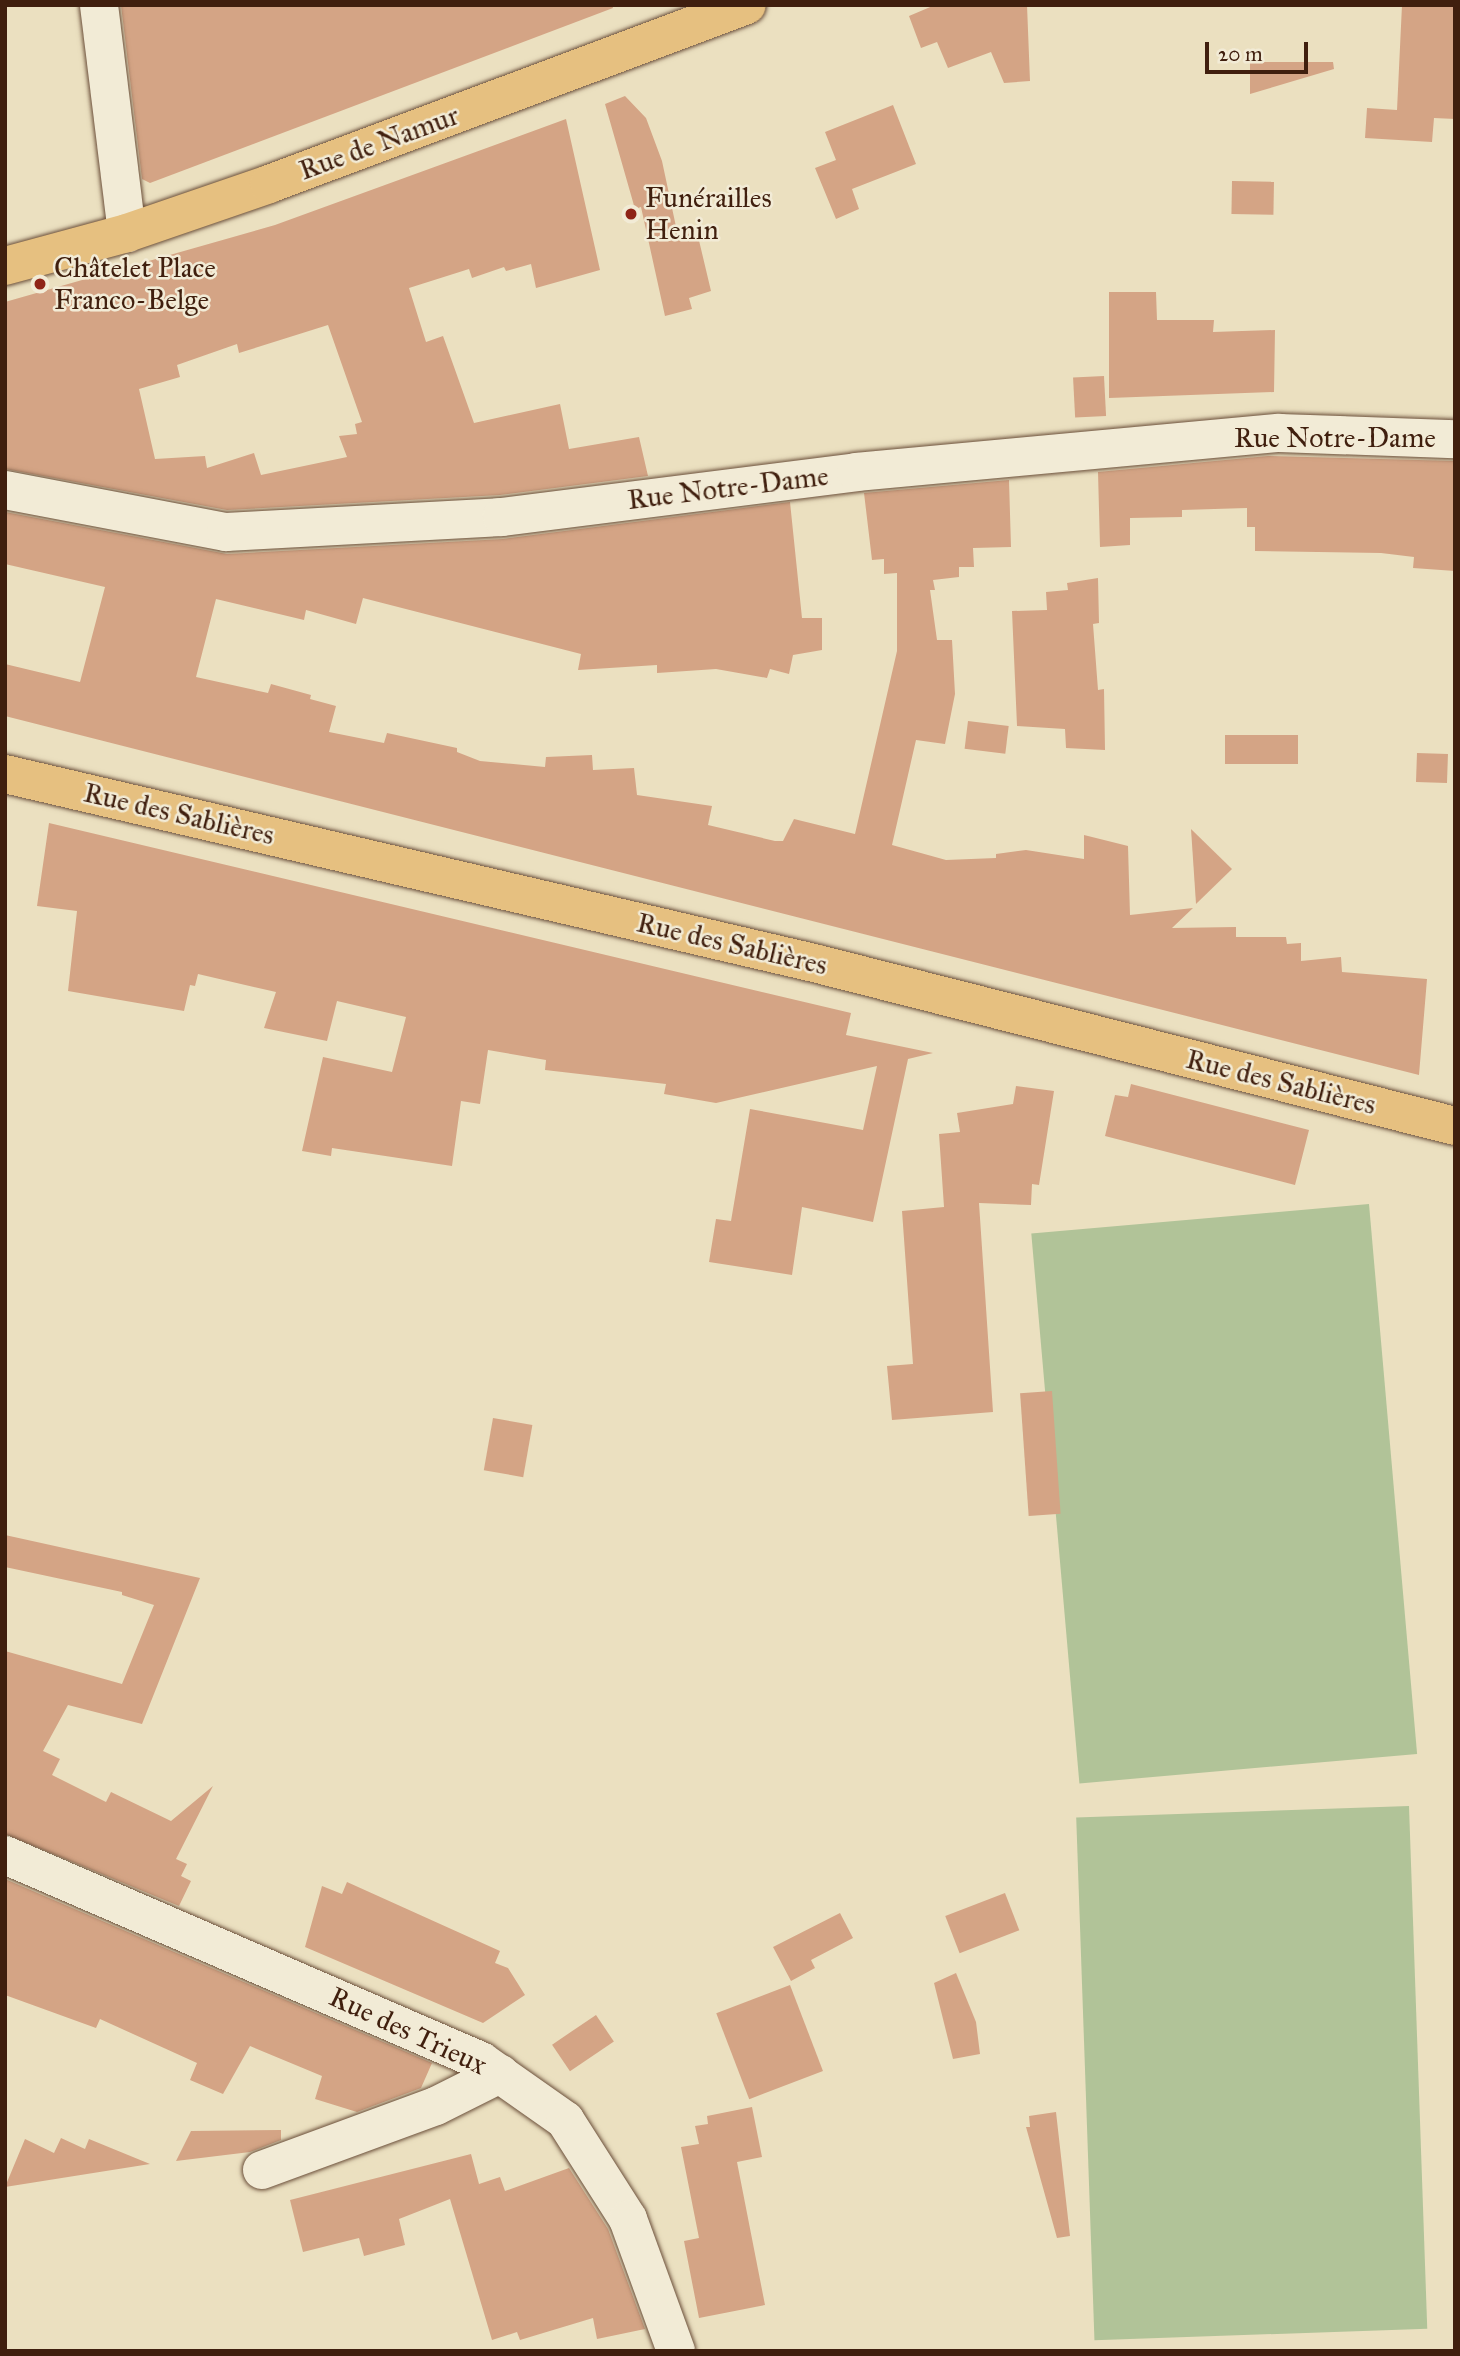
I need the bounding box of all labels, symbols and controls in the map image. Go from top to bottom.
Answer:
scale bar [1208,28,1311,72]
text: 20 m [1218,41,1263,67]
street label: Rue de Namur [295,99,463,187]
place label: Funérailles Henin [645,181,772,247]
marker: Funérailles Henin [623,206,639,222]
place label: Châtelet Place Franco-Belge [54,251,216,317]
marker: Châtelet Place Franco-Belge [32,276,48,292]
street label: Rue Notre-Dame [1234,421,1436,455]
street label: Rue Notre-Dame [626,459,830,517]
street label: Rue des Sablières [81,776,277,852]
street label: Rue des Sablières [634,906,830,982]
street label: Rue des Sablières [1183,1042,1379,1122]
street label: Rue des Trieux [324,1980,492,2082]

